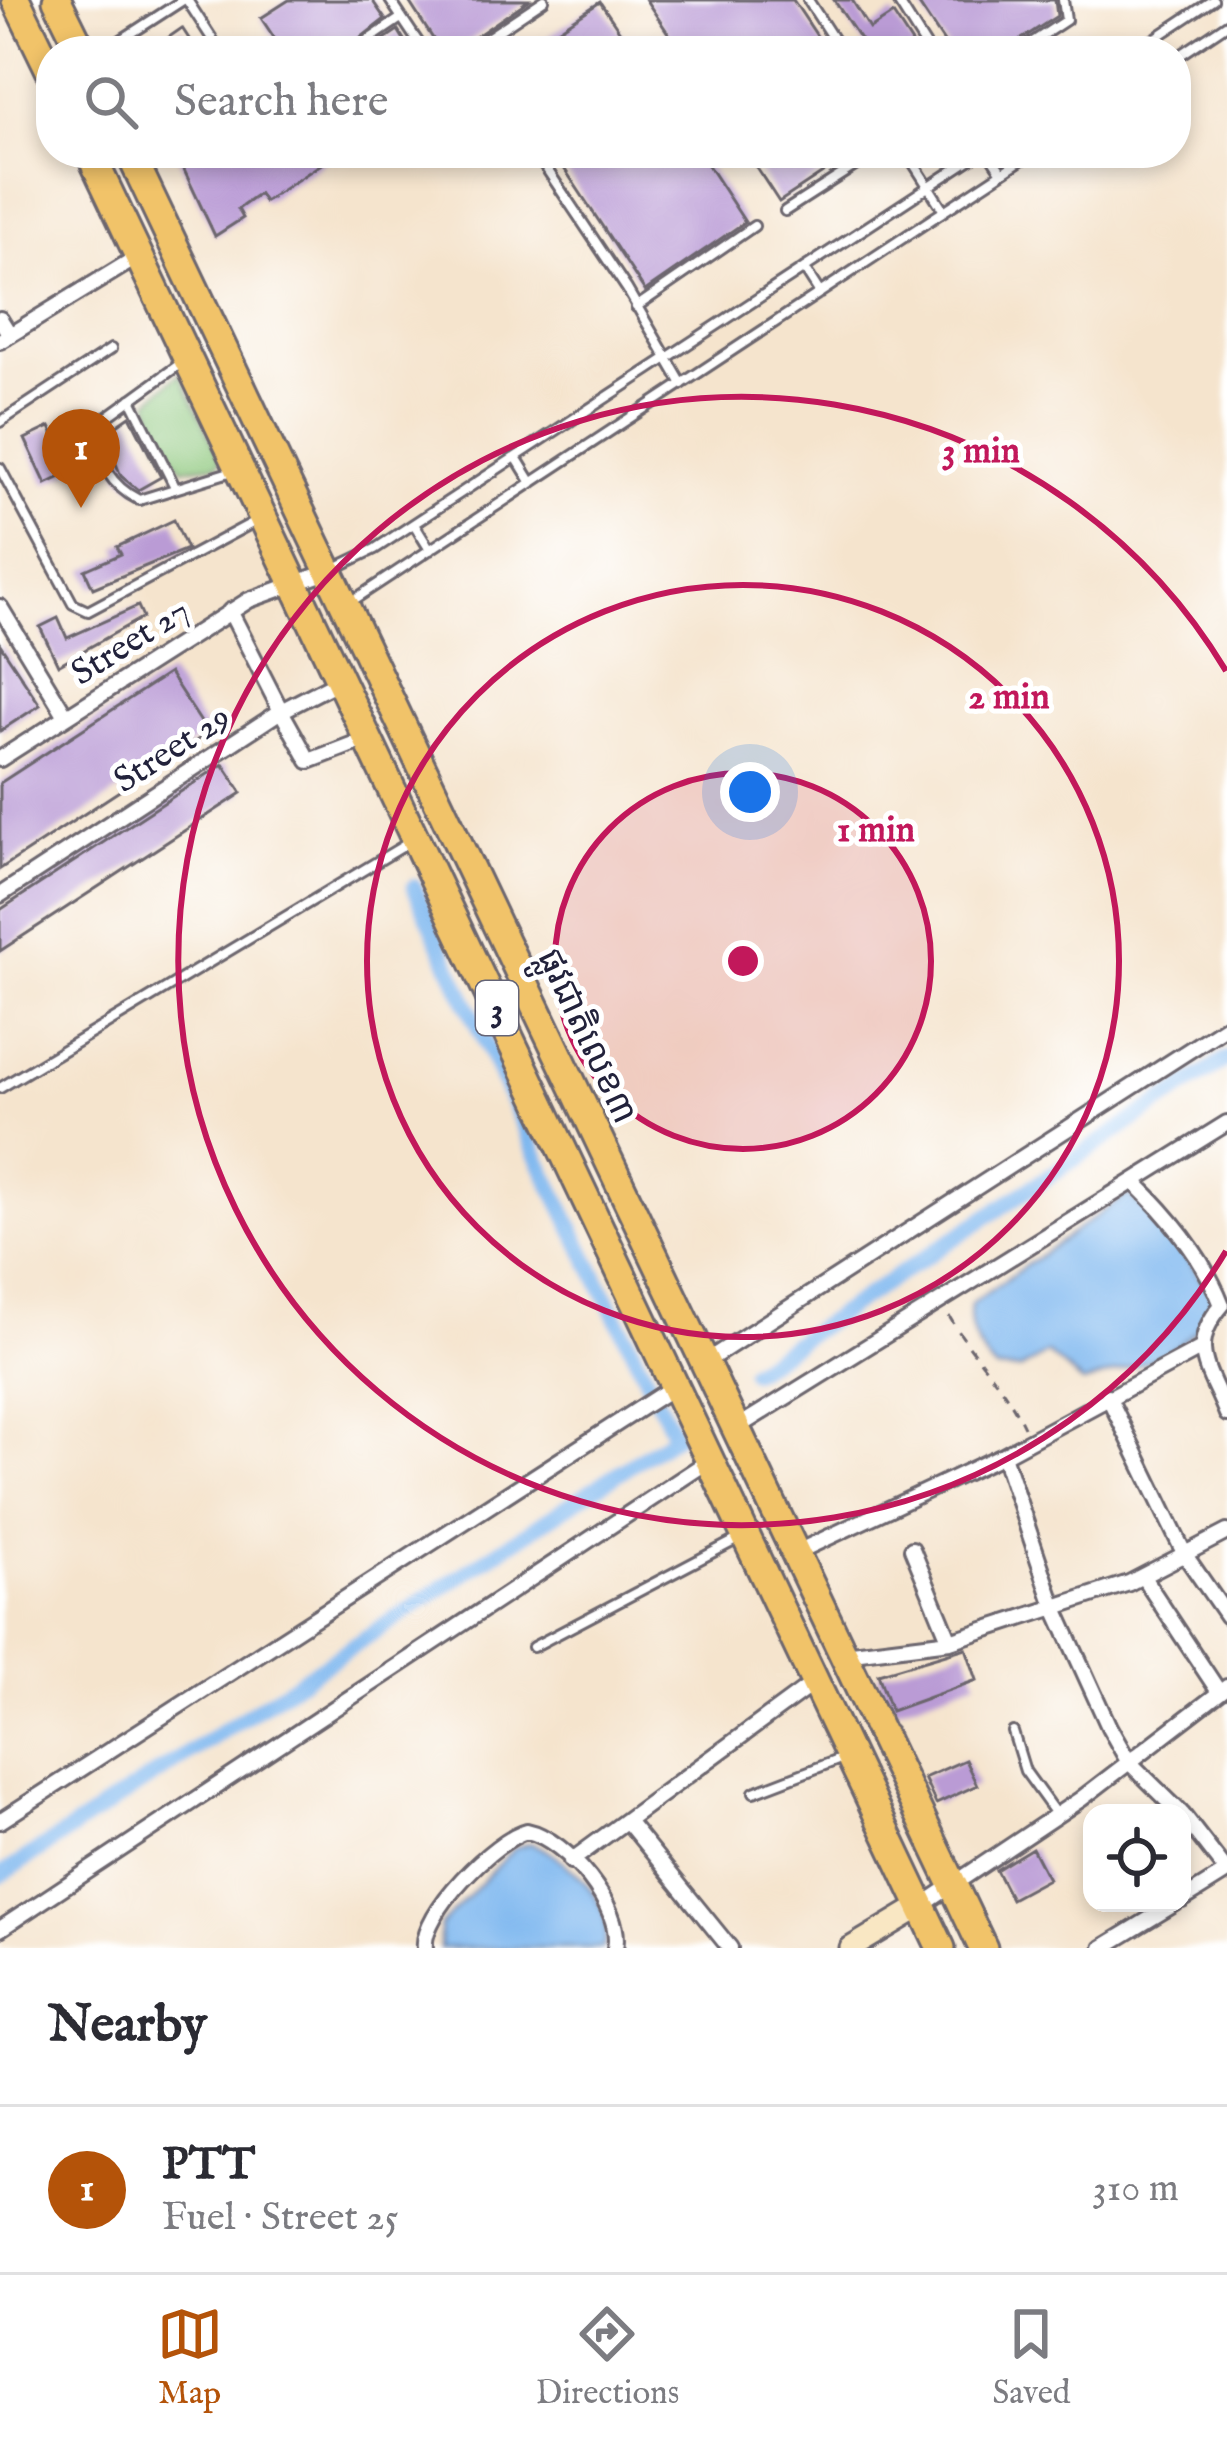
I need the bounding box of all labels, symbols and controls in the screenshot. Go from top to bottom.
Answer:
search box [36,36,1191,168]
icon: search [78,69,144,135]
text: Search here [174,74,388,131]
pin: 1 [42,409,120,508]
text: 3 min [942,429,1020,475]
street label: Street 27 [63,588,198,697]
text: 2 min [968,675,1050,721]
street label: Street 29 [106,695,240,804]
your location [720,762,780,822]
text: 1 min [837,808,915,854]
centre of rings [722,940,764,982]
street label: ផ្លូវជាតិលេខ៣ [520,941,647,1134]
road number: 3 [476,981,518,1035]
map controls [1083,1804,1191,1912]
button: locate [1083,1804,1191,1912]
text: Nearby [48,1994,207,2059]
text: PTT [162,2137,255,2194]
text: 1 [80,2165,94,2214]
text: 310 m [1092,2165,1179,2214]
text: Fuel · Street 25 [162,2194,399,2243]
tab: Map [157,2301,223,2415]
tab: Directions [536,2301,679,2415]
tab: Saved [992,2301,1070,2415]

